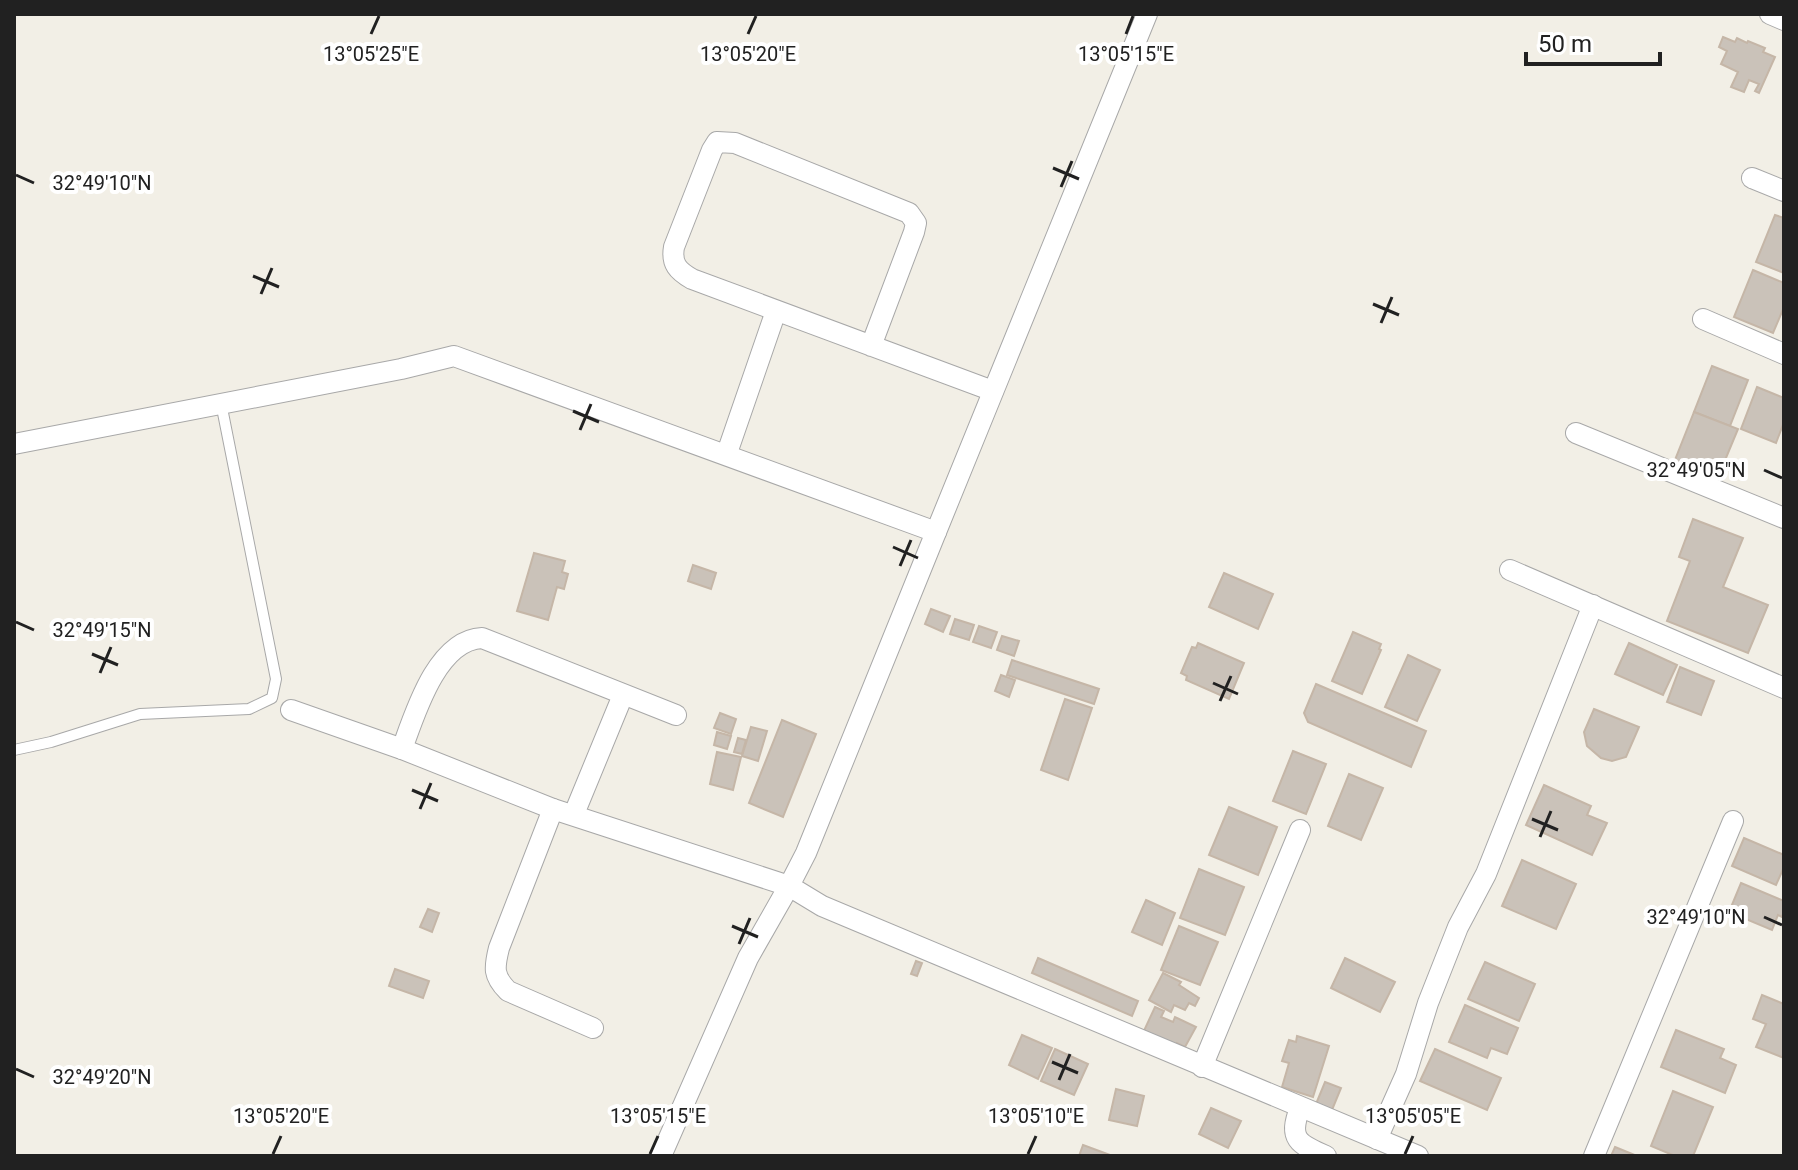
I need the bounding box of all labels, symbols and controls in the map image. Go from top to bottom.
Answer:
scale bar [1526,16,1660,66]
text: 50 m [1538,30,1592,58]
text: 13°05'25"E [323,42,419,66]
text: 13°05'20"E [700,42,796,66]
text: 13°05'15"E [1078,42,1174,66]
text: 32°49'10"N [52,171,152,195]
text: 32°49'05"N [1646,458,1746,482]
text: 32°49'15"N [52,618,152,642]
text: 32°49'10"N [1646,905,1746,929]
text: 32°49'20"N [52,1065,152,1089]
text: 13°05'20"E [233,1104,329,1128]
text: 13°05'15"E [610,1104,706,1128]
text: 13°05'10"E [988,1104,1084,1128]
text: 13°05'05"E [1365,1104,1461,1128]

